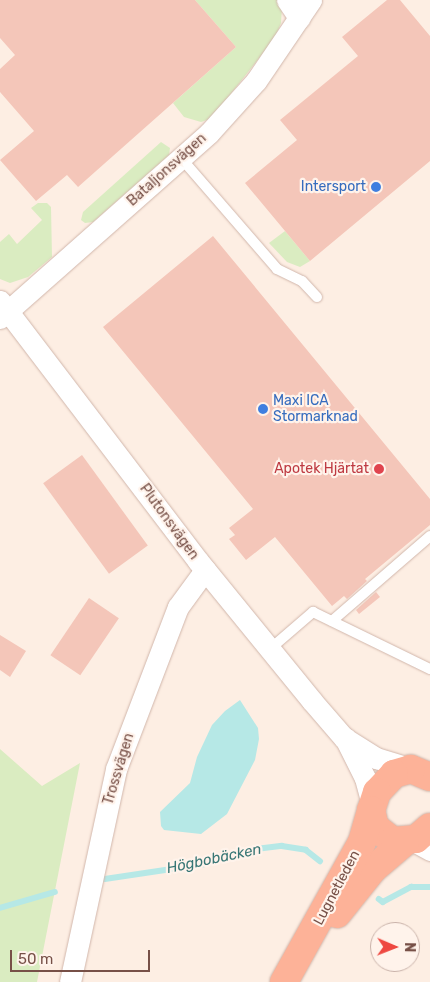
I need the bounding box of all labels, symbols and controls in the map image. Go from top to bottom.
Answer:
street label: Bataljonsvägen [124,130,210,210]
place label: Intersport [301,179,366,195]
marker: Intersport [370,181,382,193]
place label: Maxi ICA Stormarknad [273,393,358,426]
marker: Maxi ICA Stormarknad [257,403,269,415]
place label: Apotek Hjärtat [274,461,369,477]
marker: Apotek Hjärtat [373,463,385,475]
street label: Plutonsvägen [136,481,202,563]
street label: Trossvägen [100,731,138,807]
water label: Högbobäcken [165,840,263,878]
street label: Lugnetleden [310,848,364,928]
north arrow [370,922,420,972]
scale bar [12,940,152,972]
text: N [401,942,418,952]
text: 50 m [18,950,53,968]

